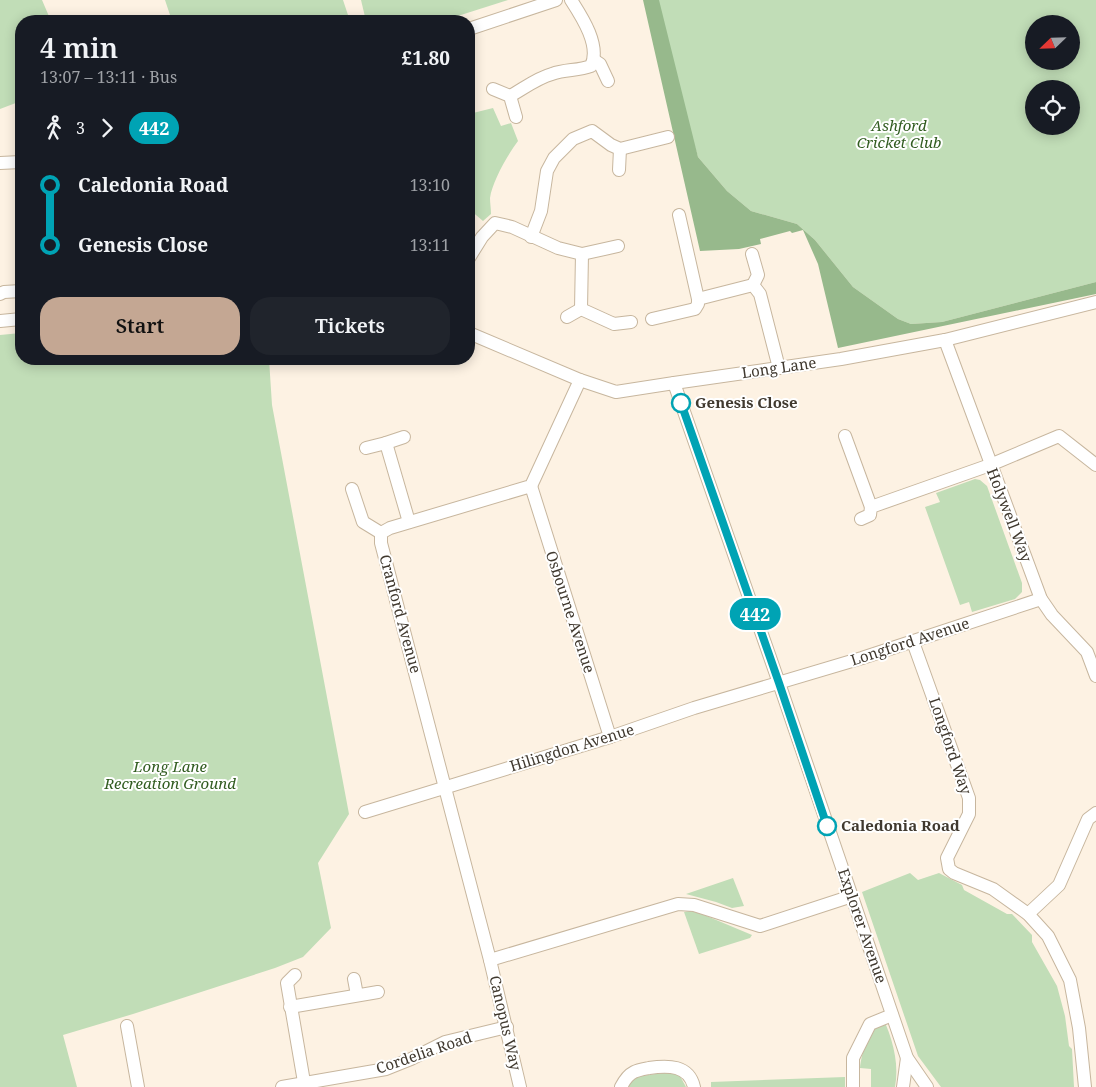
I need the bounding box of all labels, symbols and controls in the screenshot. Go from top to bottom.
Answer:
north arrow [1025,15,1080,70]
map controls [1025,15,1080,135]
text: 4 min [40,28,118,66]
text: £1.80 [402,45,450,71]
text: 13:07 – 13:11 · Bus [40,66,177,88]
button: locate [1025,80,1080,135]
icon: walk [40,114,68,142]
icon: forward [93,114,121,142]
park label: Ashford Cricket Club [857,115,941,152]
text: 442 [139,116,169,140]
text: 3 [76,117,85,139]
text: Caledonia Road [78,172,228,198]
text: 13:10 [410,174,450,196]
text: Genesis Close [78,232,208,258]
text: 13:11 [410,234,450,256]
button: Start [40,297,240,355]
button: Tickets [250,297,450,355]
street label: Long Lane [740,352,817,382]
place label: Genesis Close [695,392,798,412]
marker: Genesis Close [671,393,691,413]
street label: Holywell Way [983,465,1037,565]
street label: Osbourne Avenue [542,548,600,675]
street label: Cranford Avenue [376,552,426,675]
line badge: 442 [726,598,784,630]
text: 442 [740,602,770,626]
street label: Longford Avenue [848,612,972,670]
street label: Longford Way [925,694,977,797]
street label: Hilingdon Avenue [507,719,636,775]
park label: Long Lane Recreation Ground [103,756,236,793]
place label: Caledonia Road [841,815,960,835]
marker: Caledonia Road [817,816,837,836]
street label: Explorer Avenue [834,866,892,986]
street label: Canopus Way [485,973,527,1073]
street label: Cordelia Road [373,1026,474,1078]

